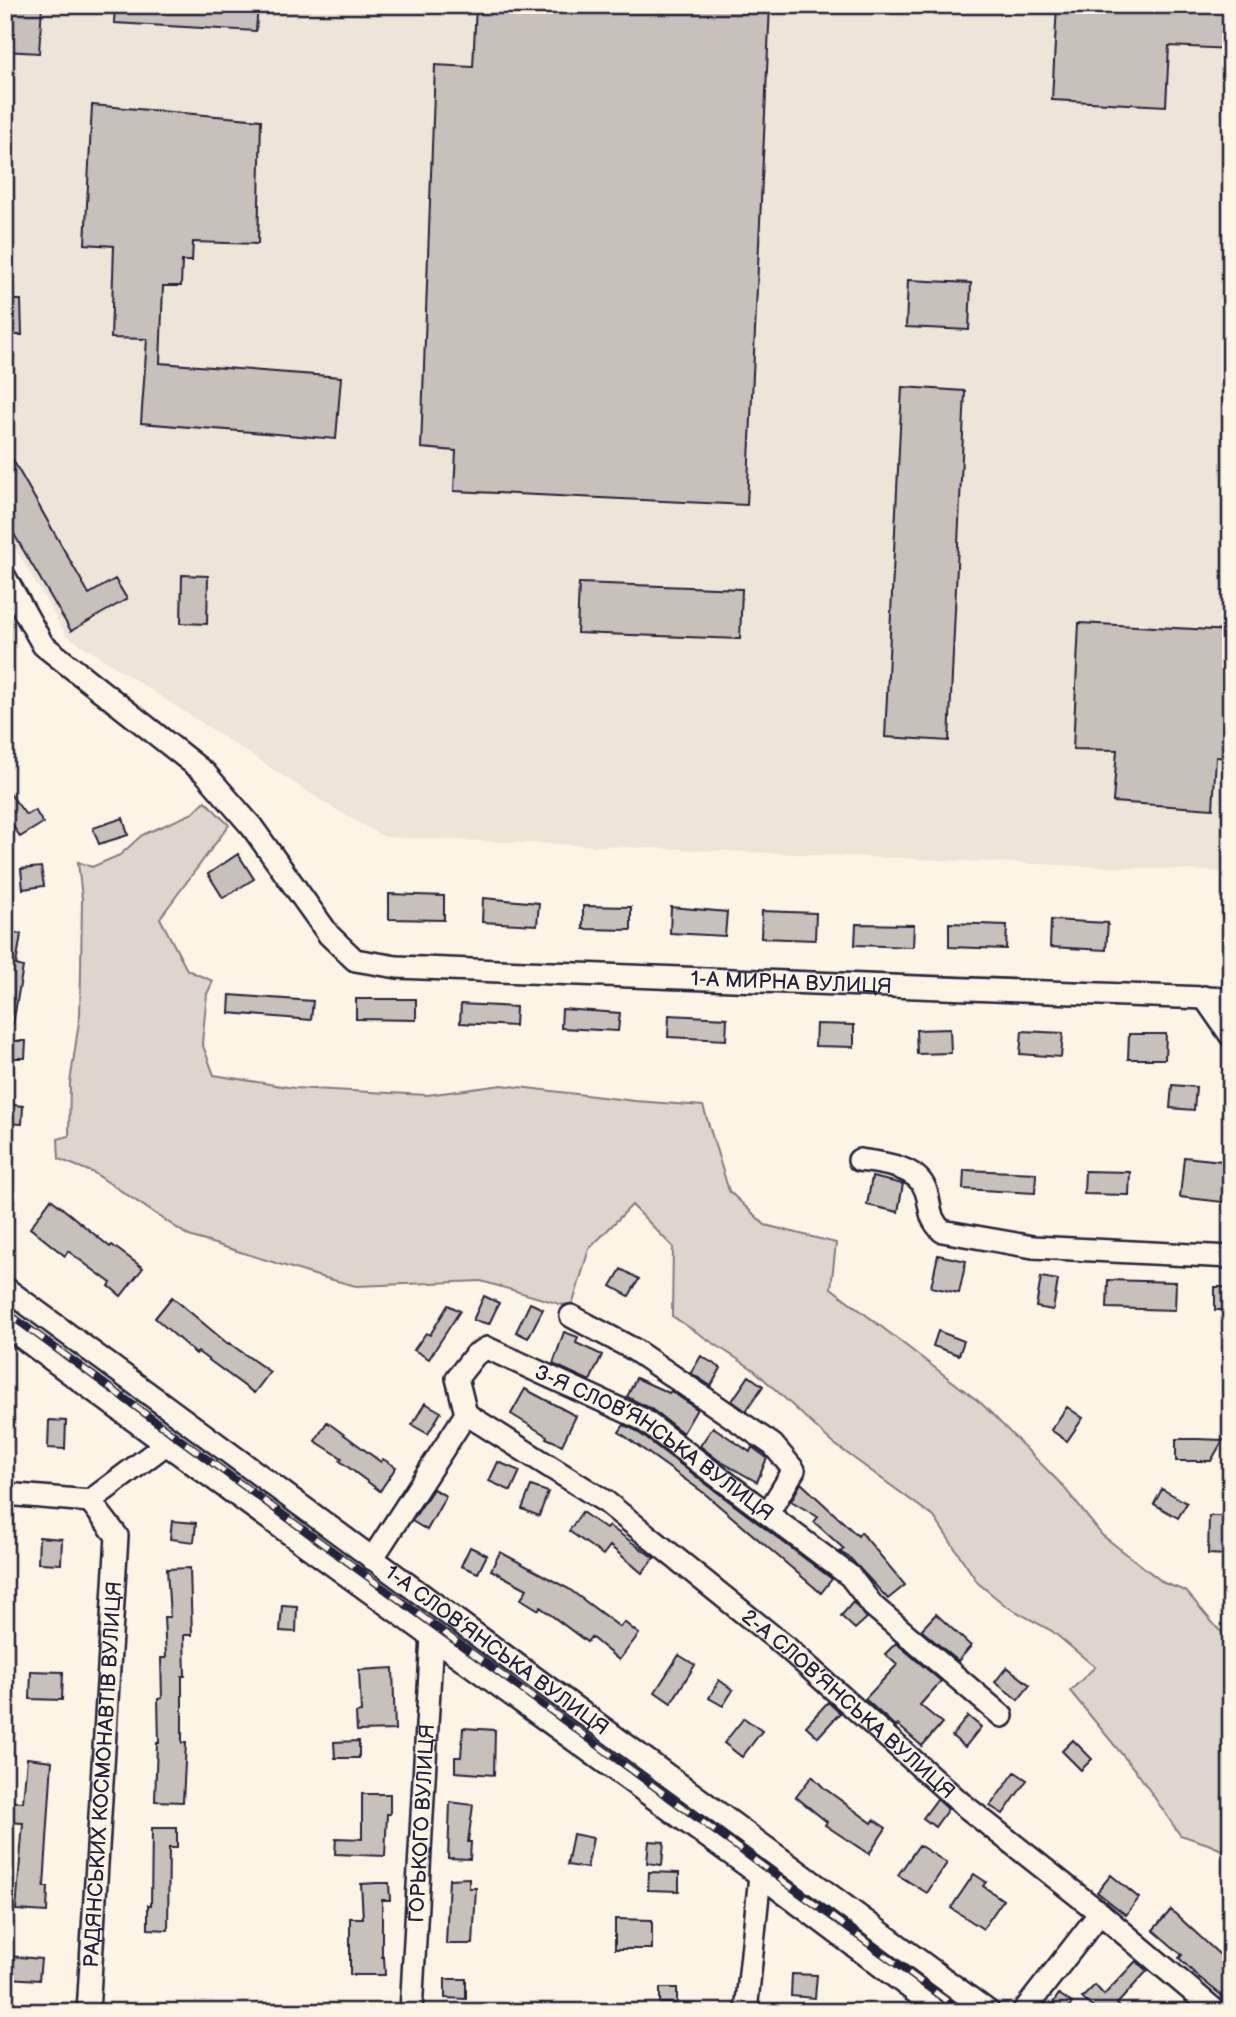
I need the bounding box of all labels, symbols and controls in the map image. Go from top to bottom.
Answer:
street label: 1-А МИРНА ВУЛИЦЯ [690,966,893,999]
street label: 3-Я СЛОВ’ЯНСЬКА ВУЛИЦЯ [531,1360,778,1527]
street label: 1-А СЛОВ’ЯНСЬКА ВУЛИЦЯ [380,1560,613,1741]
street label: РАДЯНСЬКИХ КОСМОНАВТІВ ВУЛИЦЯ [79,1580,127,1969]
street label: 2-А СЛОВ’ЯНСЬКА ВУЛИЦЯ [736,1604,960,1805]
street label: ГОРЬКОГО ВУЛИЦЯ [404,1723,440,1923]

